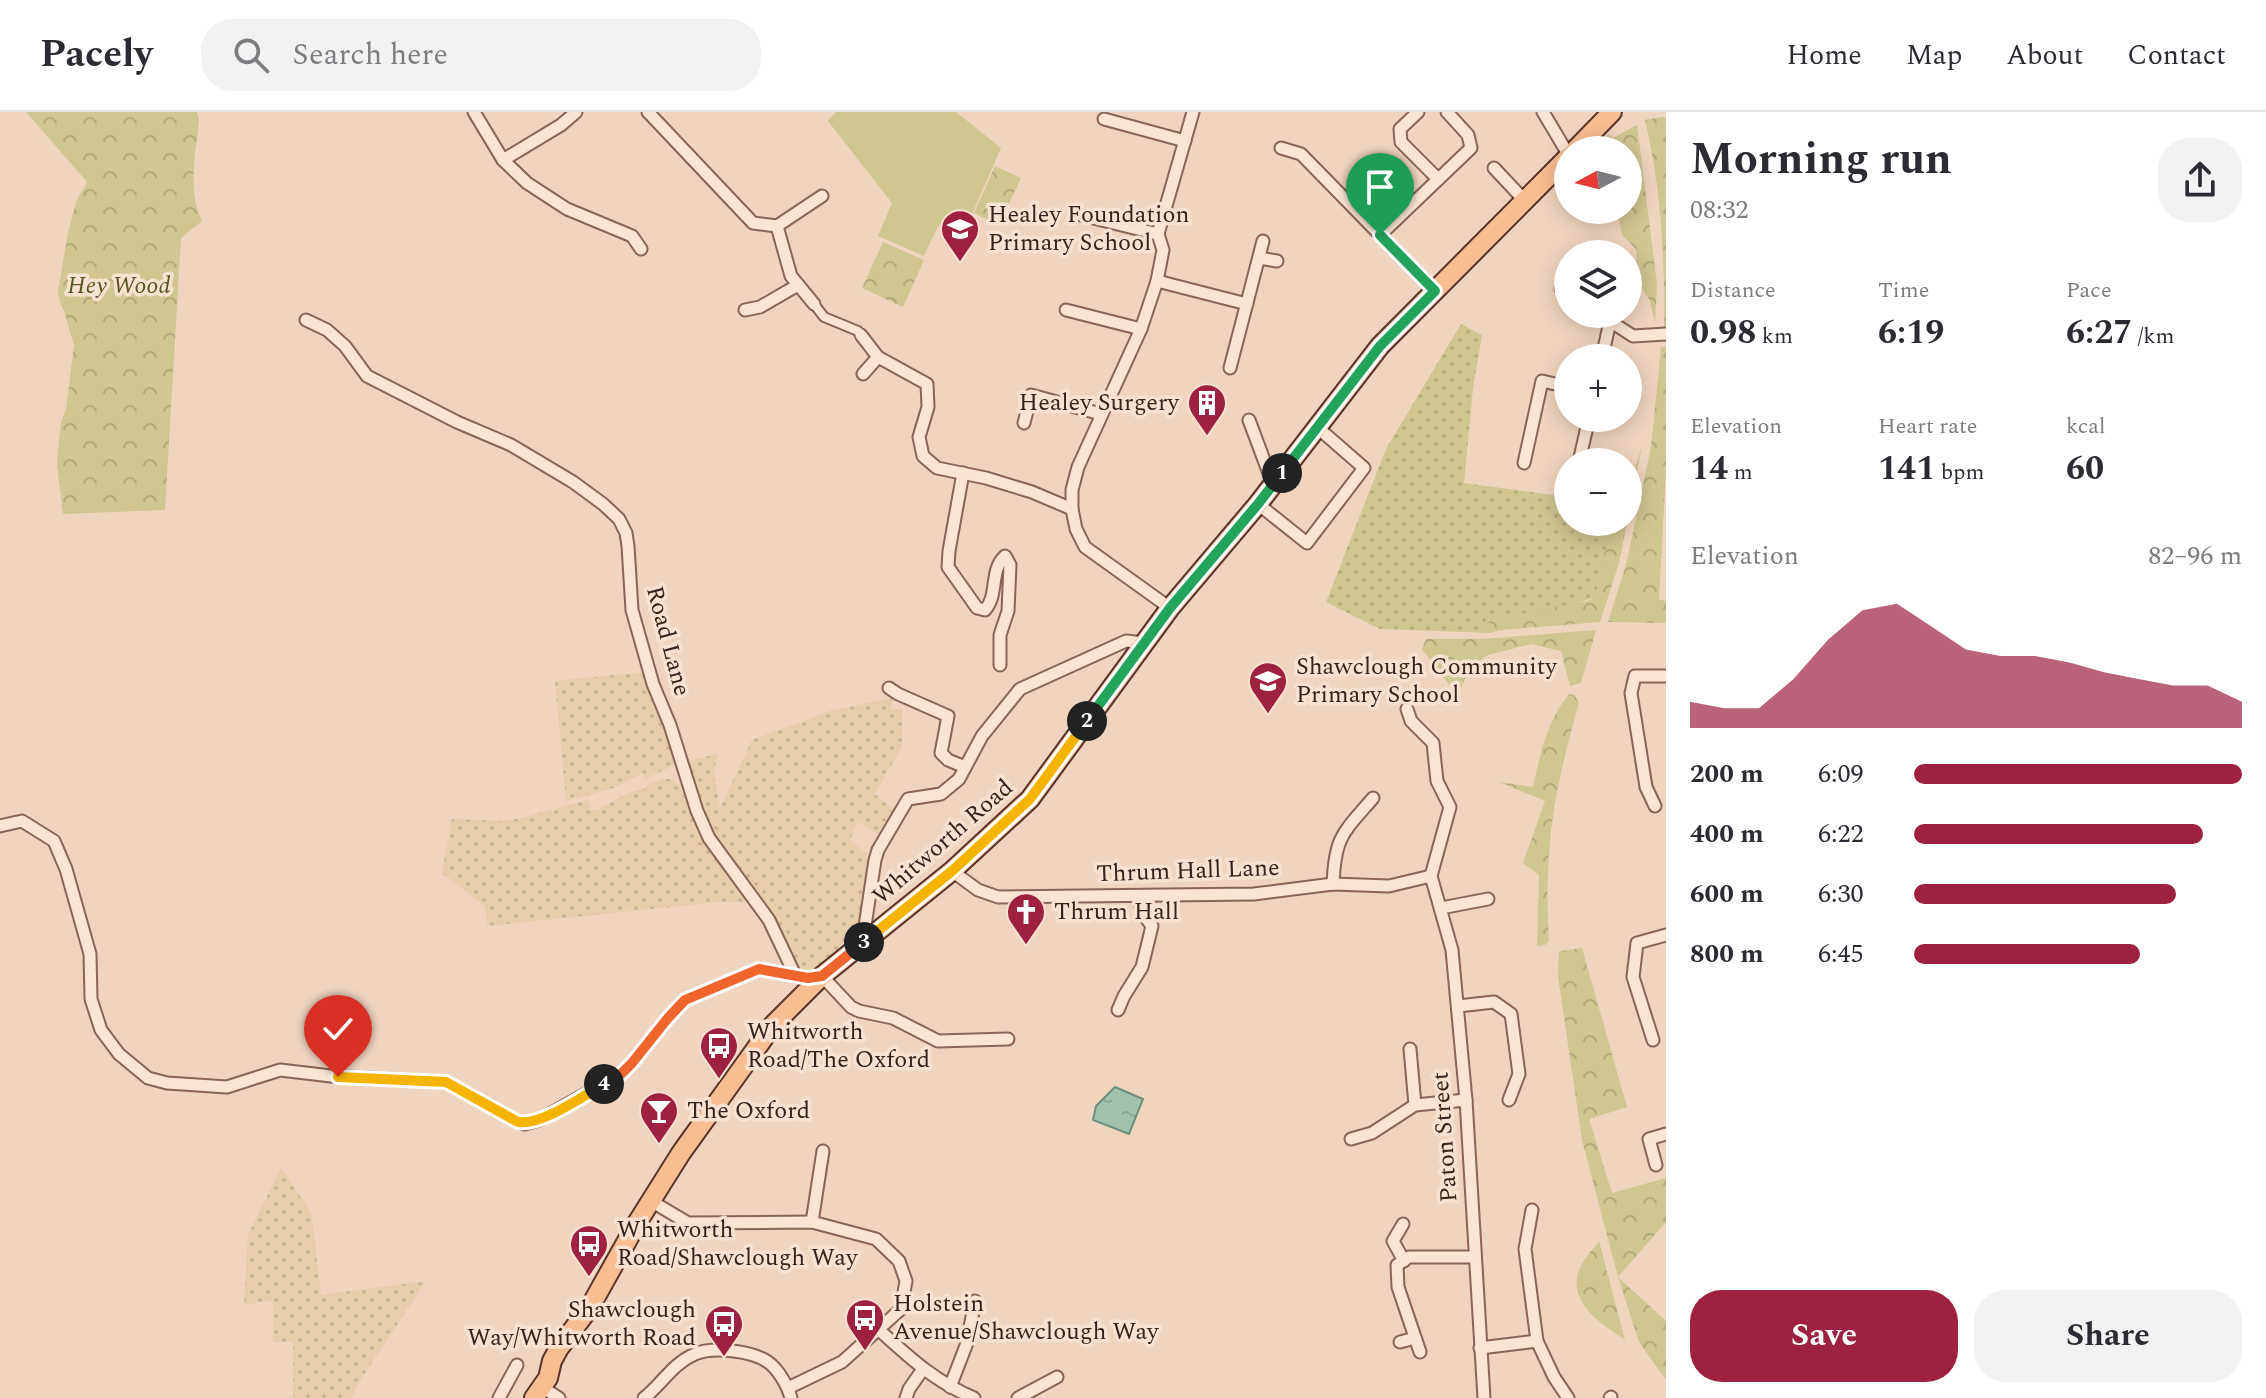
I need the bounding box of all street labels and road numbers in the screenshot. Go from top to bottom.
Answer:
street label: Road Lane [636,582,700,700]
street label: Whitworth Road [865,771,1021,913]
street label: Thrum Hall Lane [1096,850,1280,892]
street label: Paton Street [1422,1070,1468,1204]

